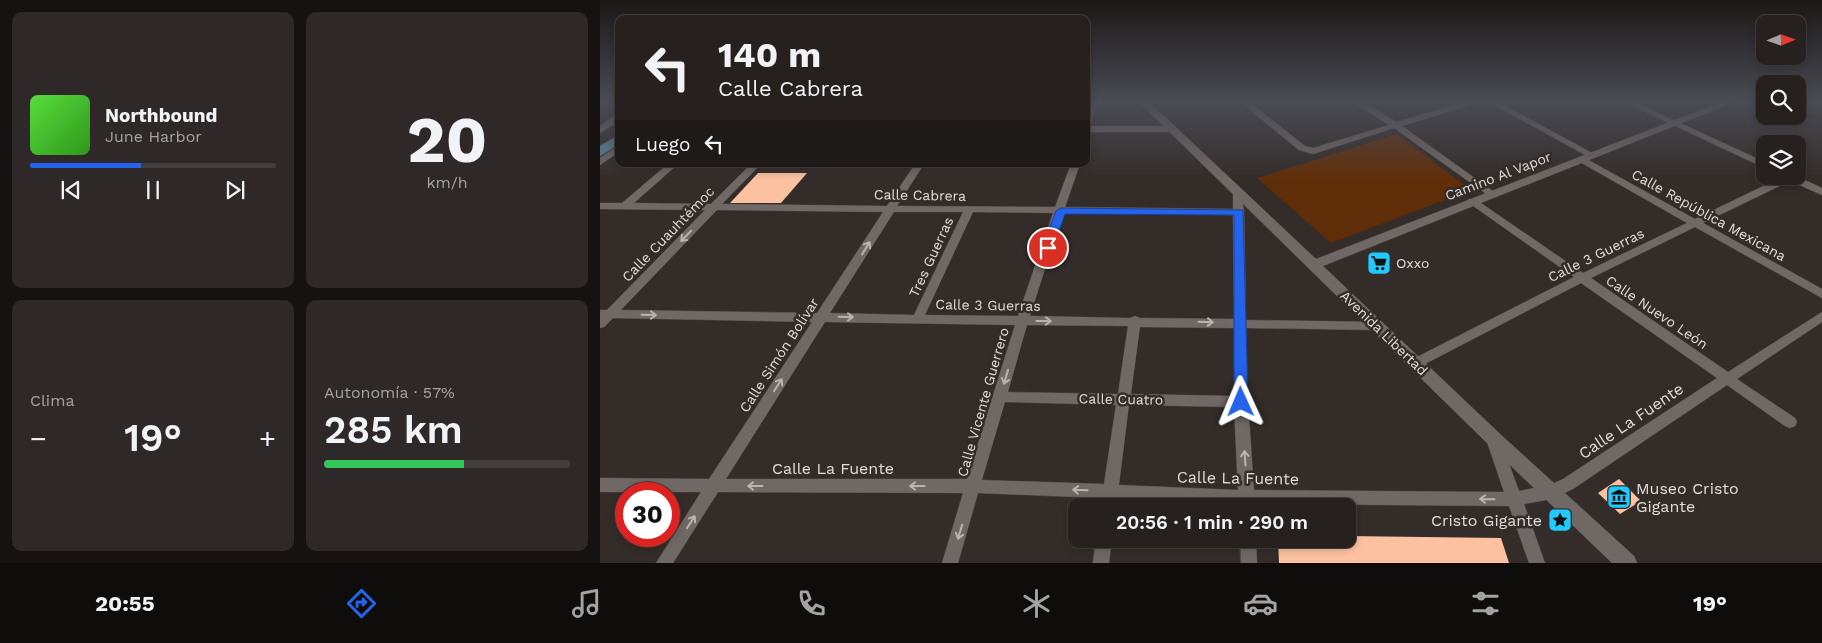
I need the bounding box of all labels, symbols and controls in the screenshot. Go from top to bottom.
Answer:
north arrow [1756,15,1806,65]
map controls [1756,15,1806,185]
text: 140 m [718,34,821,76]
icon: left [635,35,700,100]
button: search [1756,75,1806,125]
text: Calle Cabrera [718,76,863,101]
text: 20 [407,102,487,178]
text: Northbound [105,104,217,127]
text: June Harbor [105,127,202,146]
icon: left [700,130,728,158]
text: Luego [635,133,690,156]
button: layers [1756,135,1806,185]
street label: Camino Al Vapor [1443,148,1554,204]
street label: Calle República Mexicana [1629,166,1789,264]
text: km/h [426,173,468,192]
icon: previous [57,176,85,204]
icon: pause [139,176,167,204]
icon: next [221,176,249,204]
street label: Calle Cuauhtémoc [619,183,718,285]
street label: Calle Cabrera [874,186,966,204]
street label: Tres Guerras [905,214,957,300]
street label: Calle 3 Guerras [1545,225,1647,285]
pin [1027,227,1069,269]
one-way arrow [679,230,692,242]
icon: arrive [1034,234,1062,262]
one-way arrow [860,241,871,255]
supermarket icon: Oxxo [1366,250,1392,276]
place label: Oxxo [1396,255,1429,271]
street label: Calle Nuevo León [1603,272,1711,352]
street label: Avenida Libertad [1337,287,1431,379]
street label: Calle Simón Bolívar [736,295,822,415]
street label: Calle 3 Guerras [935,296,1041,314]
one-way arrow [640,310,656,319]
one-way arrow [838,312,854,322]
one-way arrow [1035,316,1051,326]
one-way arrow [1198,318,1214,327]
street label: Calle Vicente Guerrero [954,326,1012,478]
one-way arrow [1000,368,1010,384]
position arrow [1214,375,1266,427]
one-way arrow [774,379,784,393]
street label: Calle La Fuente [1575,379,1687,463]
text: Autonomía · 57% [324,383,455,402]
street label: Calle Cuatro [1079,390,1163,408]
text: Clima [30,391,74,410]
text: 285 km [324,408,463,452]
text: 19° [124,416,182,460]
text: − [30,422,47,455]
text: + [259,422,276,455]
one-way arrow [1240,450,1249,466]
street label: Calle La Fuente [772,459,894,478]
street label: Calle La Fuente [1177,467,1299,489]
place label: Museo Cristo Gigante [1636,479,1739,516]
one-way arrow [747,481,763,491]
one-way arrow [909,481,926,491]
speed limit sign: 30 [615,482,680,547]
museum icon: Museo Cristo Gigante [1606,484,1632,510]
one-way arrow [1072,486,1088,495]
one-way arrow [1479,494,1496,504]
place icon: Cristo Gigante [1547,507,1573,533]
text: 20:56 · 1 min · 290 m [1116,511,1308,534]
place label: Cristo Gigante [1431,511,1542,530]
one-way arrow [685,515,696,529]
one-way arrow [954,524,964,540]
icon: directions [344,586,379,621]
icon: music [569,586,604,621]
icon: phone [794,586,829,621]
icon: climate [1019,586,1054,621]
icon: car [1243,586,1278,621]
icon: filters [1468,586,1503,621]
text: 20:55 [95,591,154,616]
text: 19° [1693,591,1727,616]

